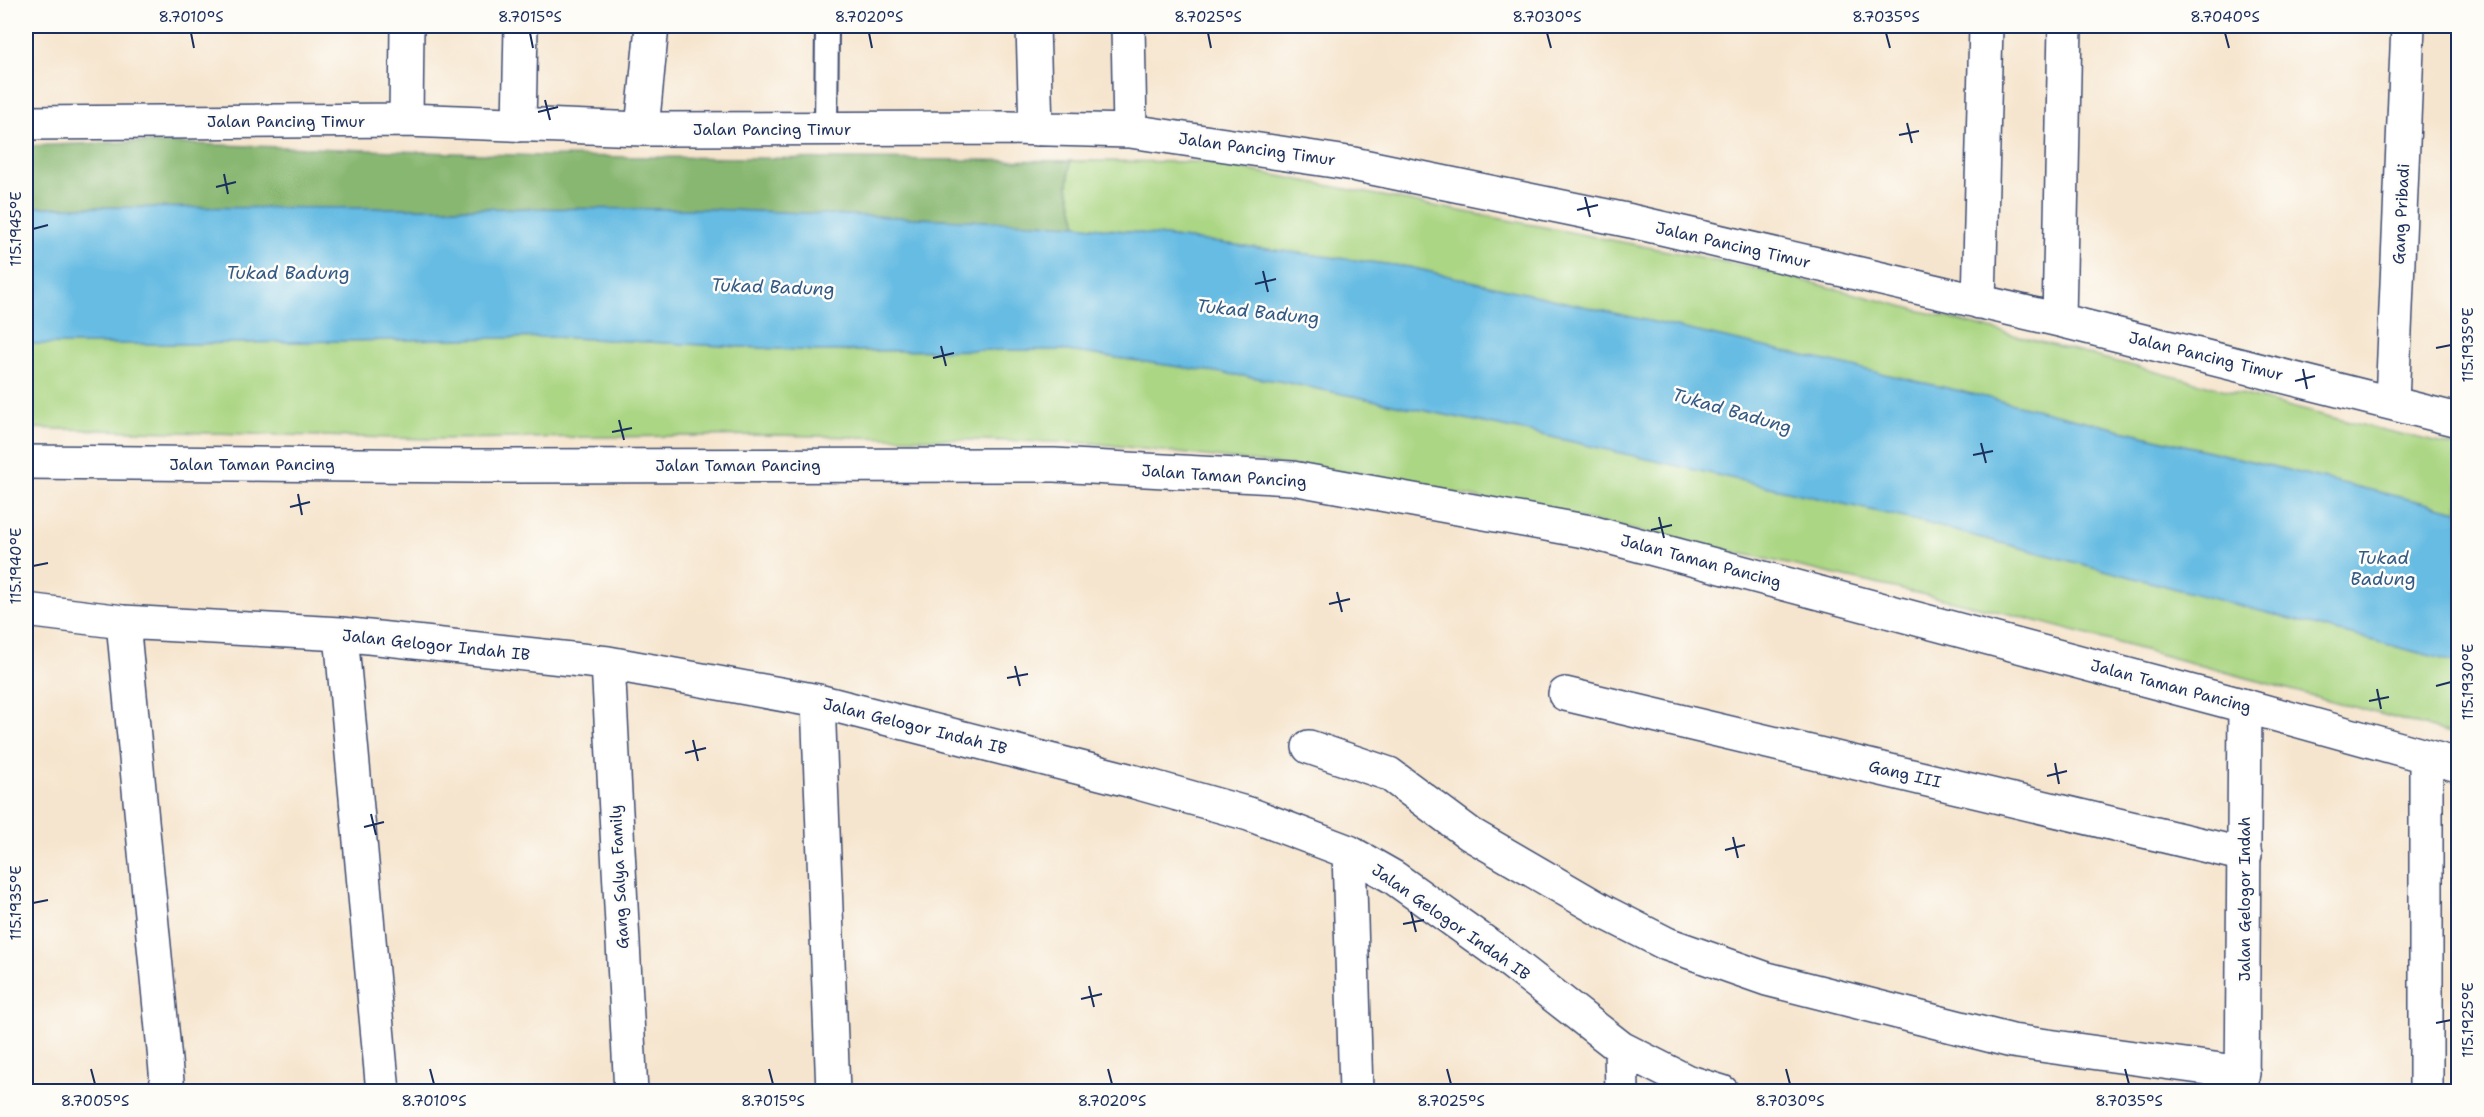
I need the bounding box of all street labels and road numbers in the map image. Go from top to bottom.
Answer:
street label: Jalan Pancing Timur [207,111,365,132]
street label: Jalan Pancing Timur [693,119,851,140]
street label: Jalan Pancing Timur [1177,128,1337,170]
street label: Gang Pribadi [2388,163,2414,265]
street label: Jalan Pancing Timur [1653,217,1813,273]
street label: Jalan Pancing Timur [2127,327,2285,385]
street label: Jalan Taman Pancing [169,454,335,475]
street label: Jalan Taman Pancing [655,455,821,476]
street label: Jalan Taman Pancing [1141,460,1308,492]
street label: Jalan Taman Pancing [1618,529,1784,593]
street label: Jalan Gelogor Indah IB [341,625,531,665]
street label: Jalan Taman Pancing [2088,654,2254,718]
street label: Jalan Gelogor Indah IB [821,693,1009,759]
street label: Gang III [1867,755,1944,793]
street label: Gang Salya Family [605,804,633,950]
street label: Jalan Gelogor Indah [2234,816,2255,982]
street label: Jalan Gelogor Indah IB [1368,859,1534,985]

